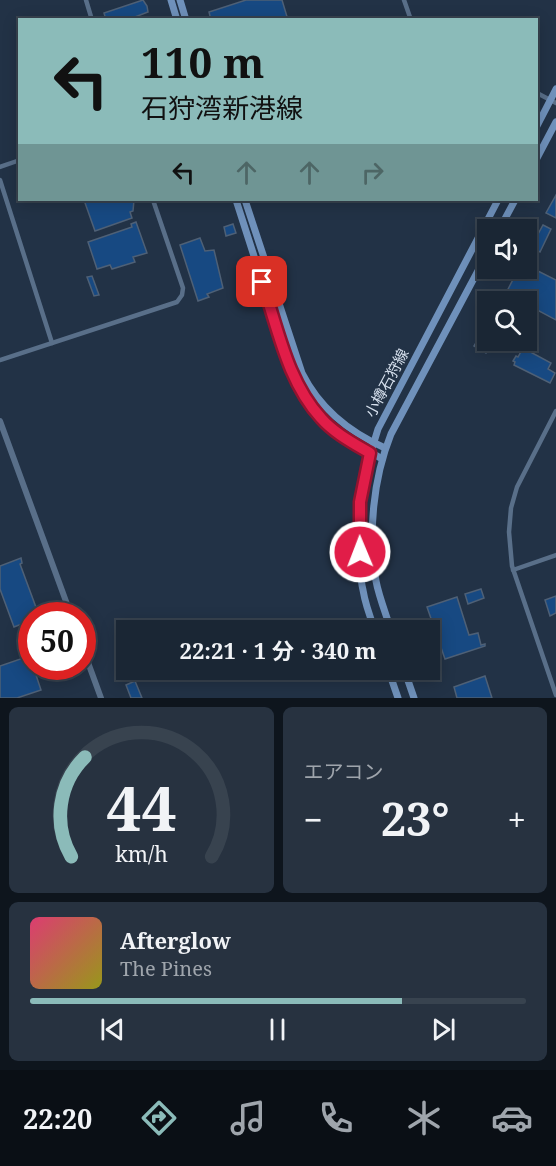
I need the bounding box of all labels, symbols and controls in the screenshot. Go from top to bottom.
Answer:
text: 110 m [141,33,265,90]
icon: left [42,42,120,120]
text: 石狩湾新港線 [141,89,303,126]
icon: left [167,156,200,189]
icon: ahead [230,156,263,189]
icon: ahead [293,156,326,189]
icon: right [356,156,389,189]
map controls [477,219,537,351]
button: sound [477,219,537,279]
pin [236,256,287,307]
icon: arrive [245,265,278,298]
button: search [477,291,537,351]
street label: 小樽石狩線 [360,345,413,420]
position arrow [328,520,392,584]
speed limit sign: 50 [18,602,96,680]
text: 22:21 · 1 分 · 340 m [179,635,377,665]
text: エアコン [304,758,384,785]
text: 44 [106,764,177,849]
text: 23° [381,788,450,849]
text: − [304,797,323,842]
text: + [508,797,526,842]
text: km/h [115,839,168,868]
text: Afterglow [120,925,231,955]
text: The Pines [120,955,212,982]
icon: previous [96,1013,129,1046]
icon: pause [261,1013,294,1046]
icon: next [427,1013,460,1046]
icon: directions [138,1097,180,1139]
icon: music [227,1097,269,1139]
icon: phone [315,1097,357,1139]
icon: climate [403,1097,445,1139]
icon: car [491,1097,533,1139]
text: 22:20 [23,1100,92,1137]

